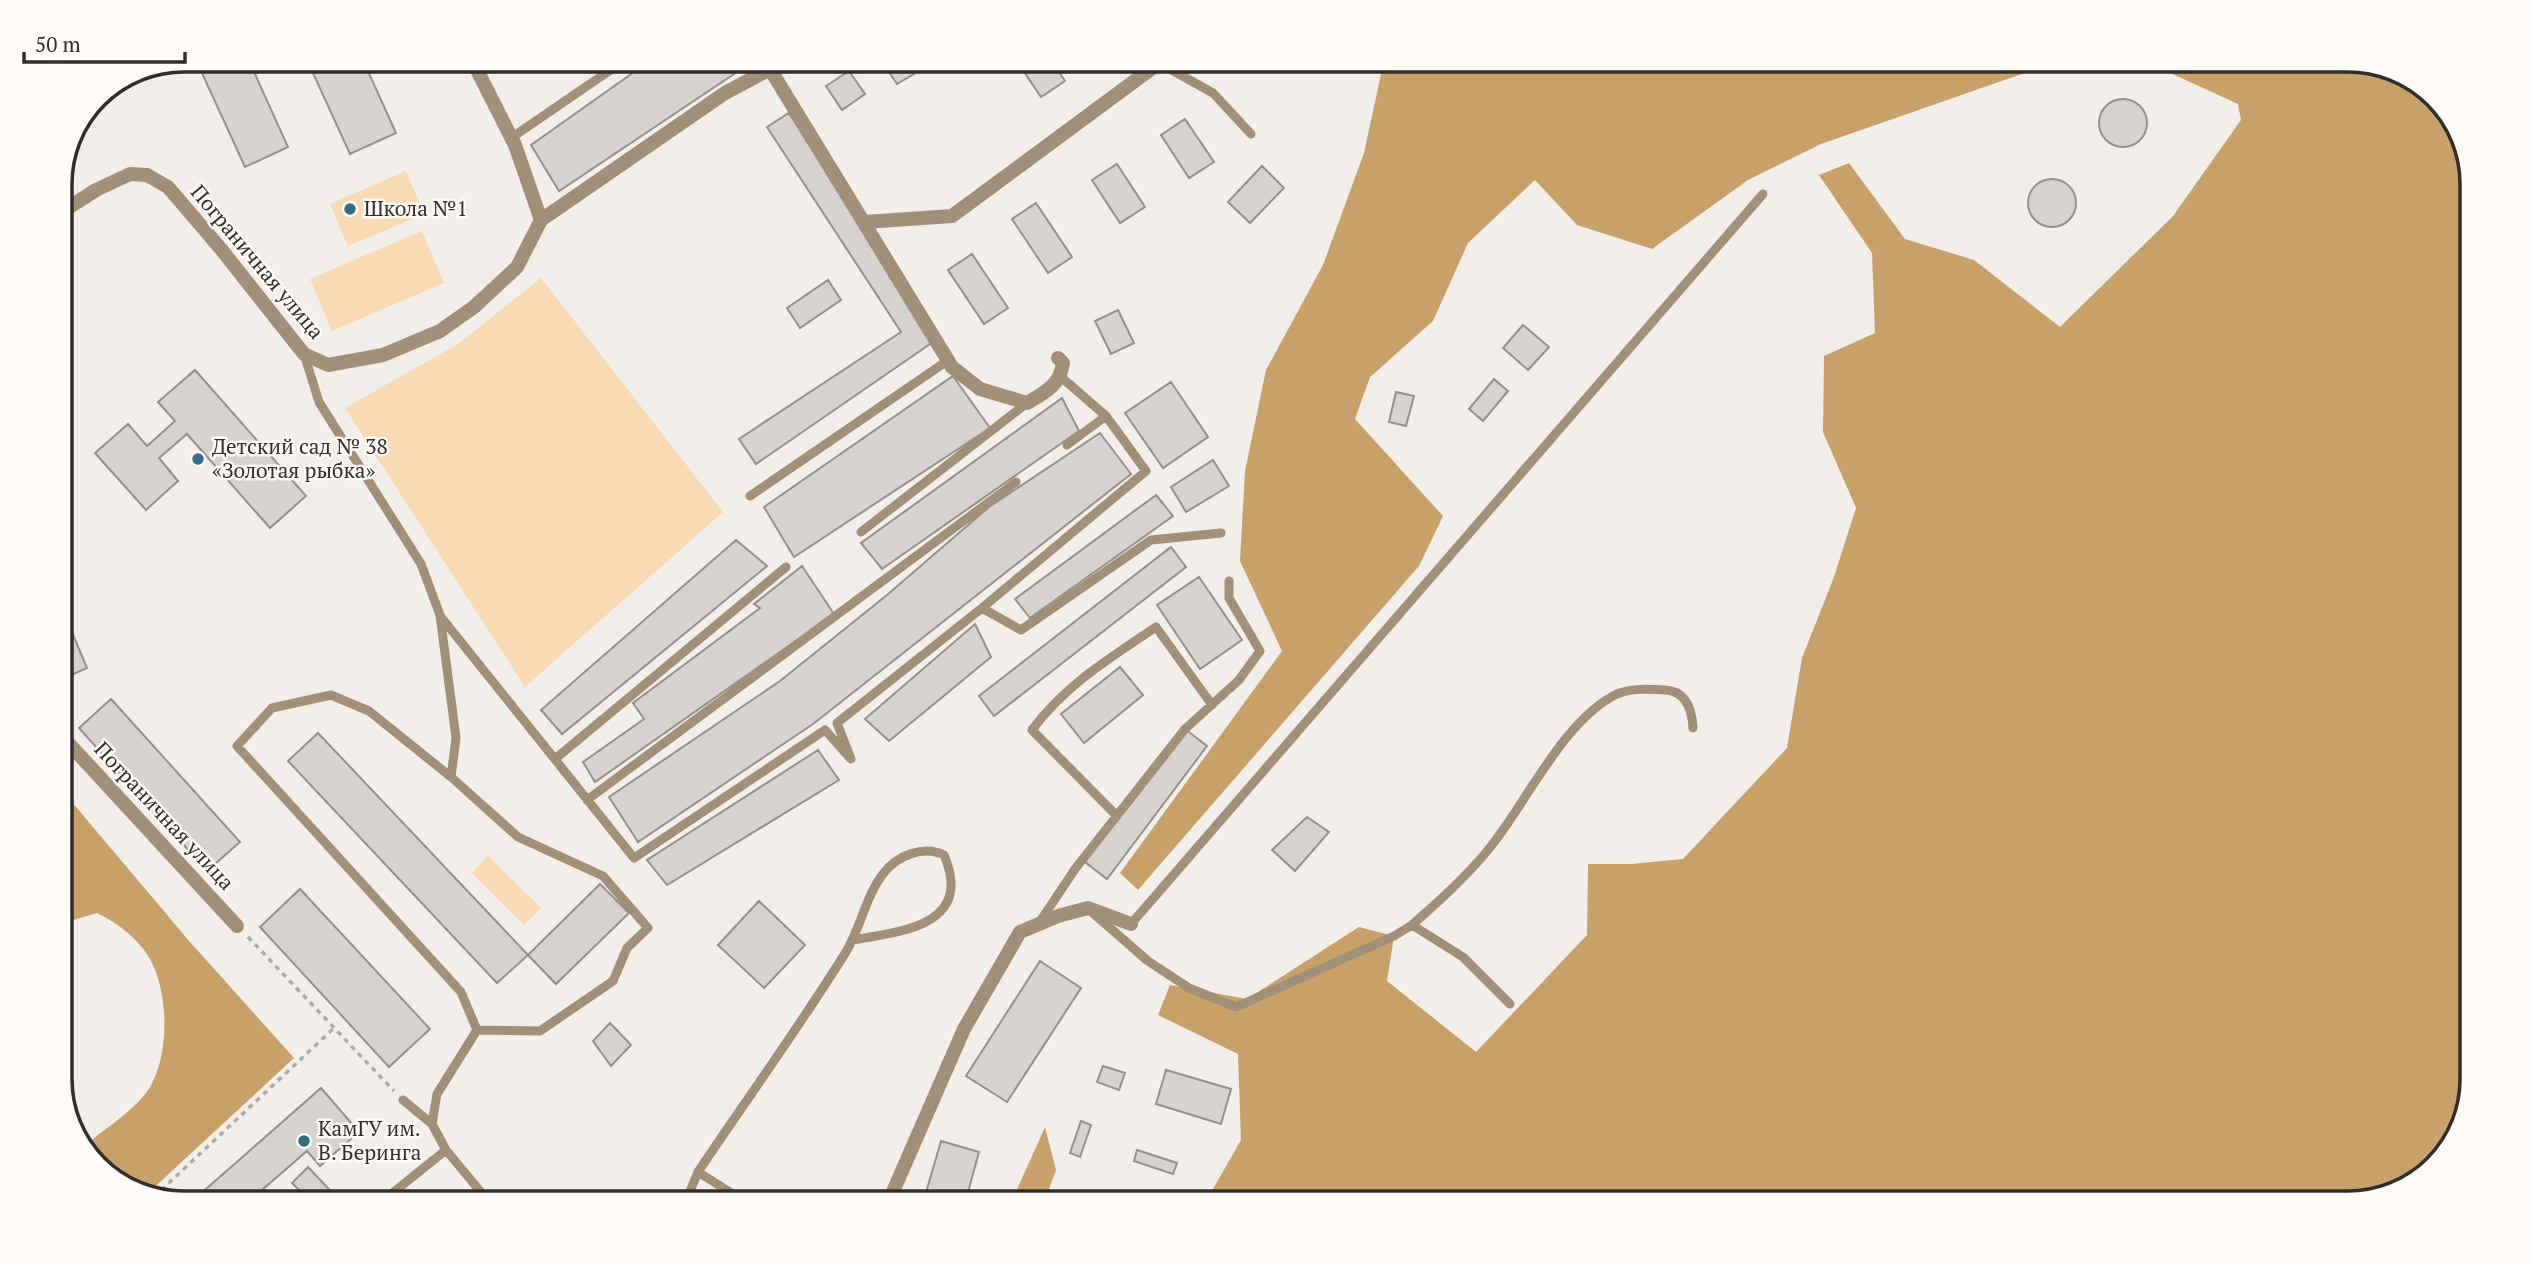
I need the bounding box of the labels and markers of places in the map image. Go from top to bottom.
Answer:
place label: Школа №1 [364,194,468,222]
marker: Школа №1 [342,201,358,217]
place label: Детский сад № 38 «Золотая рыбка» [212,432,388,484]
marker: Детский сад № 38 «Золотая рыбка» [190,451,206,467]
place label: КамГУ им. В. Беринга [318,1114,422,1166]
marker: КамГУ им. В. Беринга [296,1133,312,1149]

